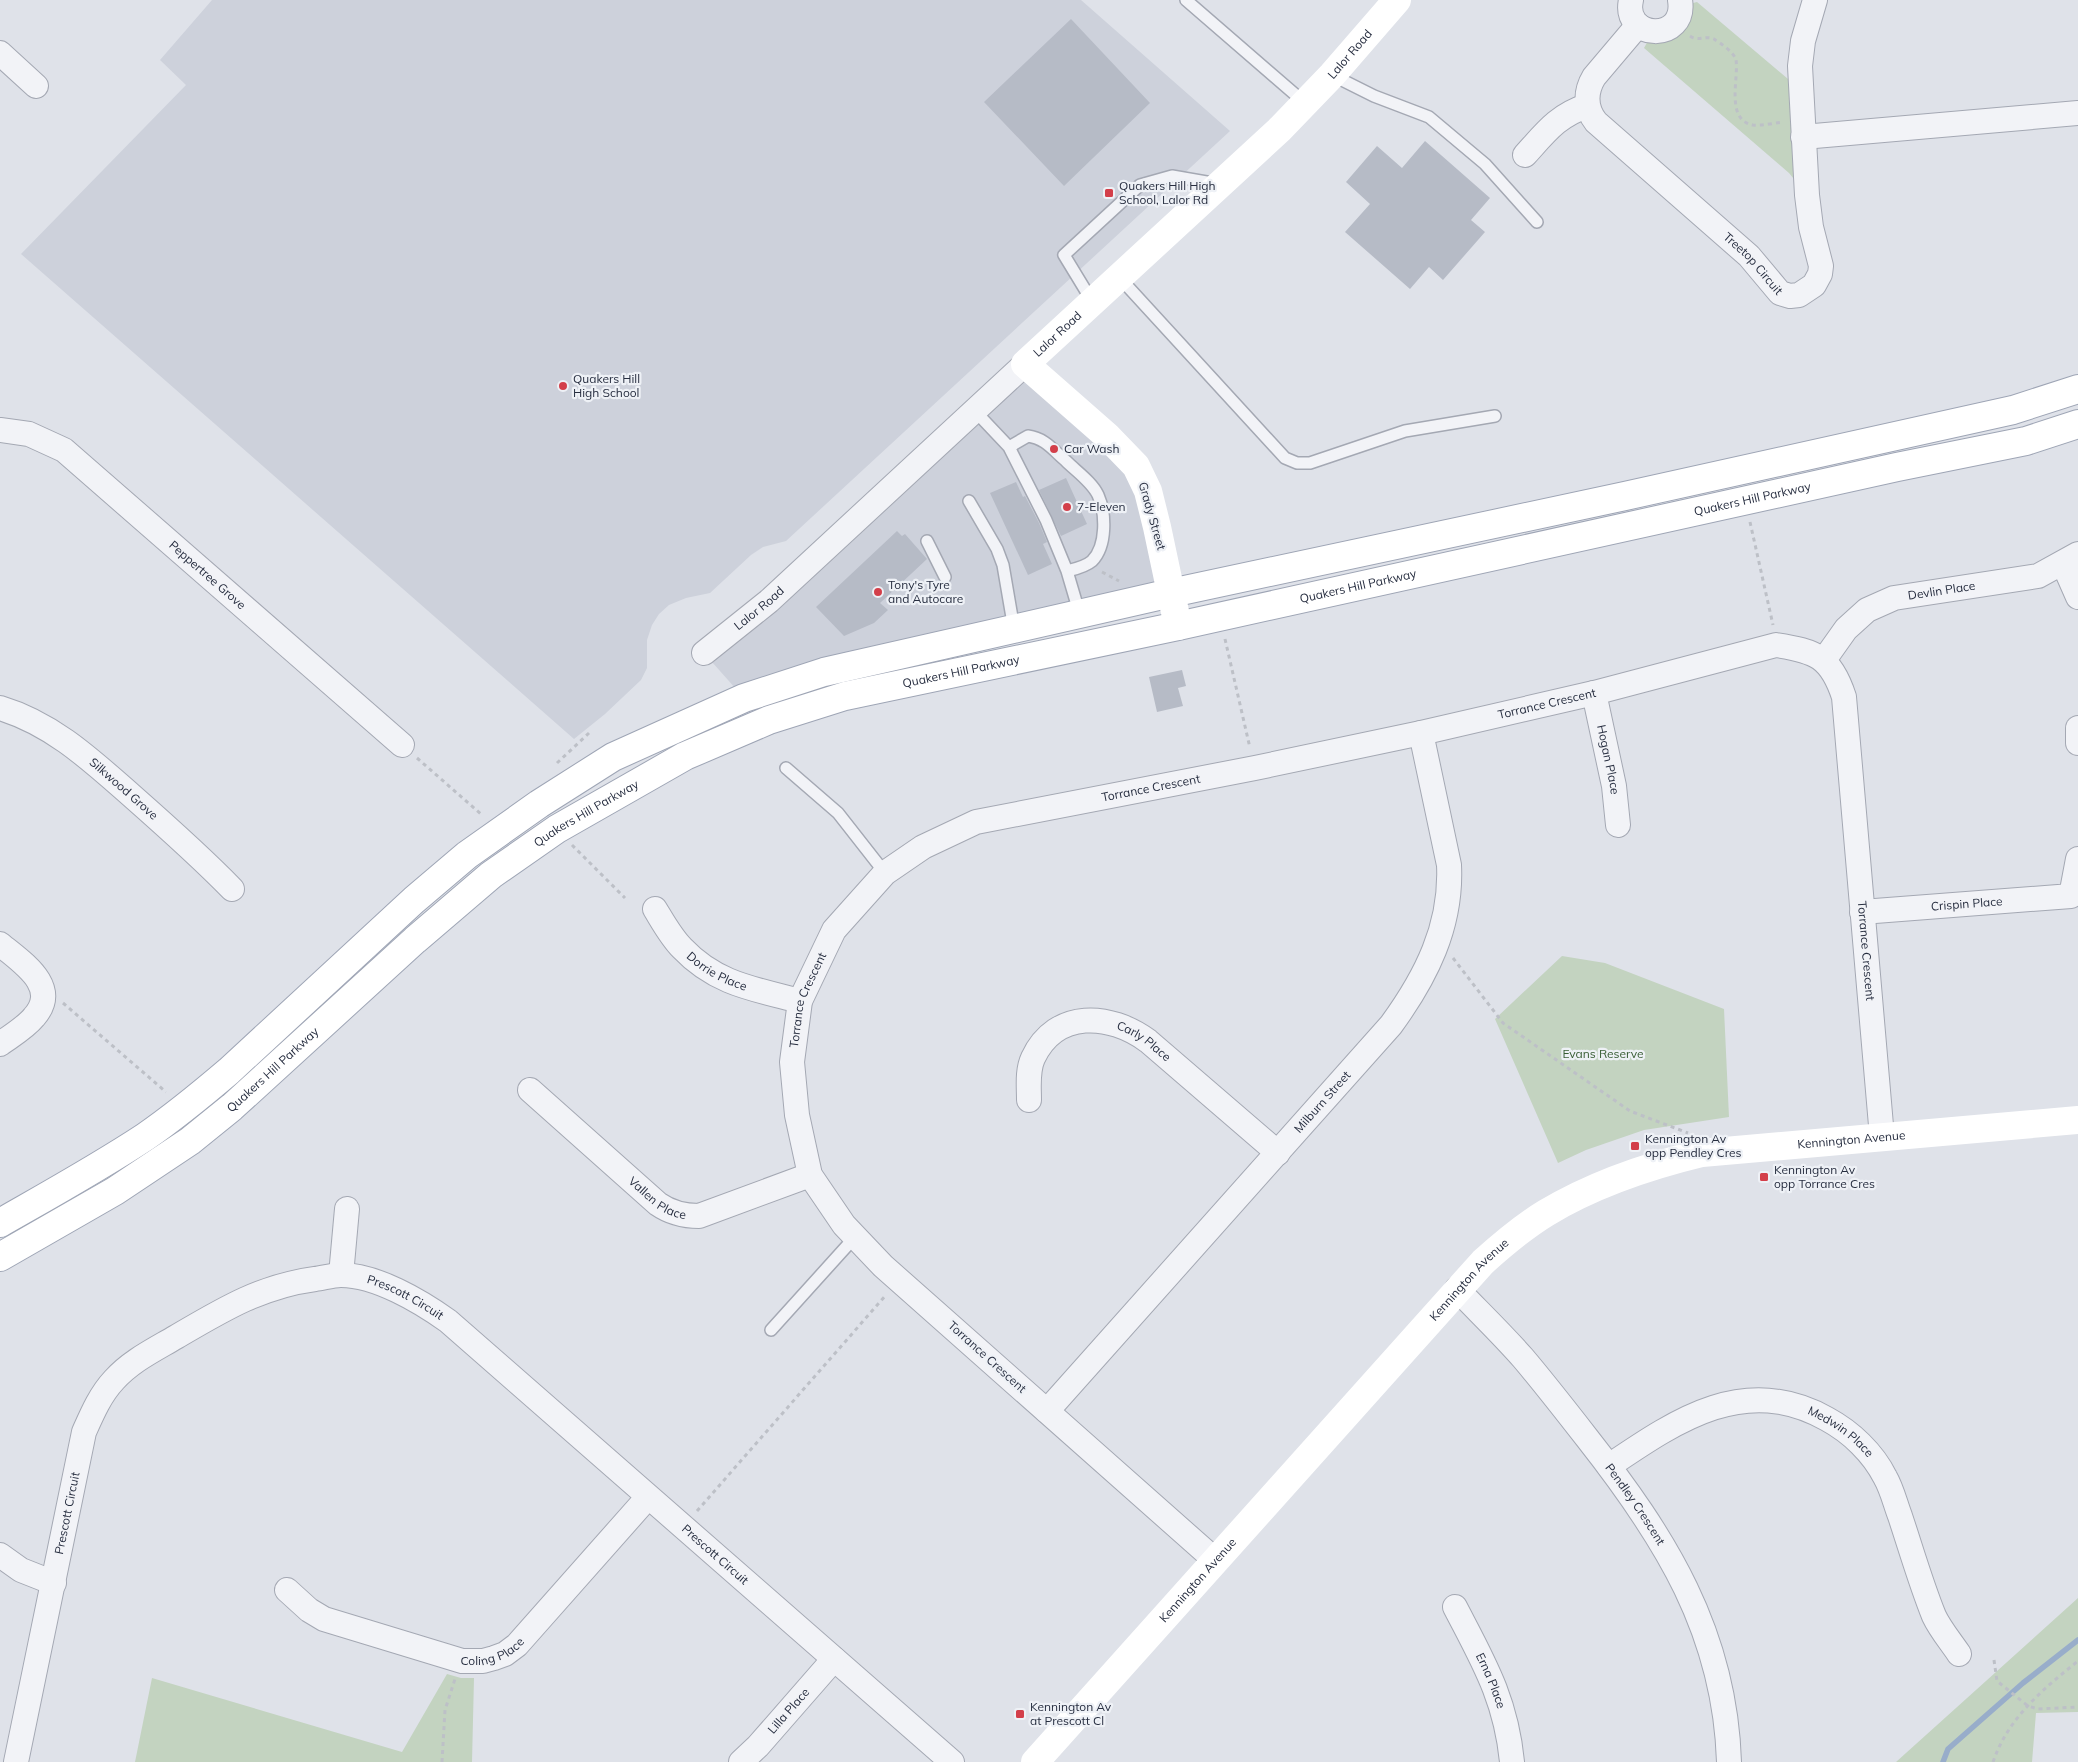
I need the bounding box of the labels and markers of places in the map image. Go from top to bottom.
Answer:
place label: Quakers Hill High School, Lalor Rd [1119,178,1216,207]
marker: Quakers Hill High School, Lalor Rd [1103,187,1115,199]
place label: Quakers Hill High School [573,371,640,400]
marker: Quakers Hill High School [557,380,569,392]
place label: Car Wash [1064,441,1120,456]
marker: Car Wash [1048,443,1060,455]
place label: 7-Eleven [1077,499,1126,514]
marker: 7-Eleven [1061,501,1073,513]
place label: Tony's Tyre and Autocare [888,577,963,606]
marker: Tony's Tyre and Autocare [872,586,884,598]
place label: Kennington Av opp Pendley Cres [1645,1131,1742,1160]
marker: Kennington Av opp Pendley Cres [1629,1140,1641,1152]
place label: Kennington Av opp Torrance Cres [1774,1162,1875,1191]
marker: Kennington Av opp Torrance Cres [1758,1171,1770,1183]
place label: Kennington Av at Prescott Cl [1030,1699,1112,1728]
marker: Kennington Av at Prescott Cl [1014,1708,1026,1720]

